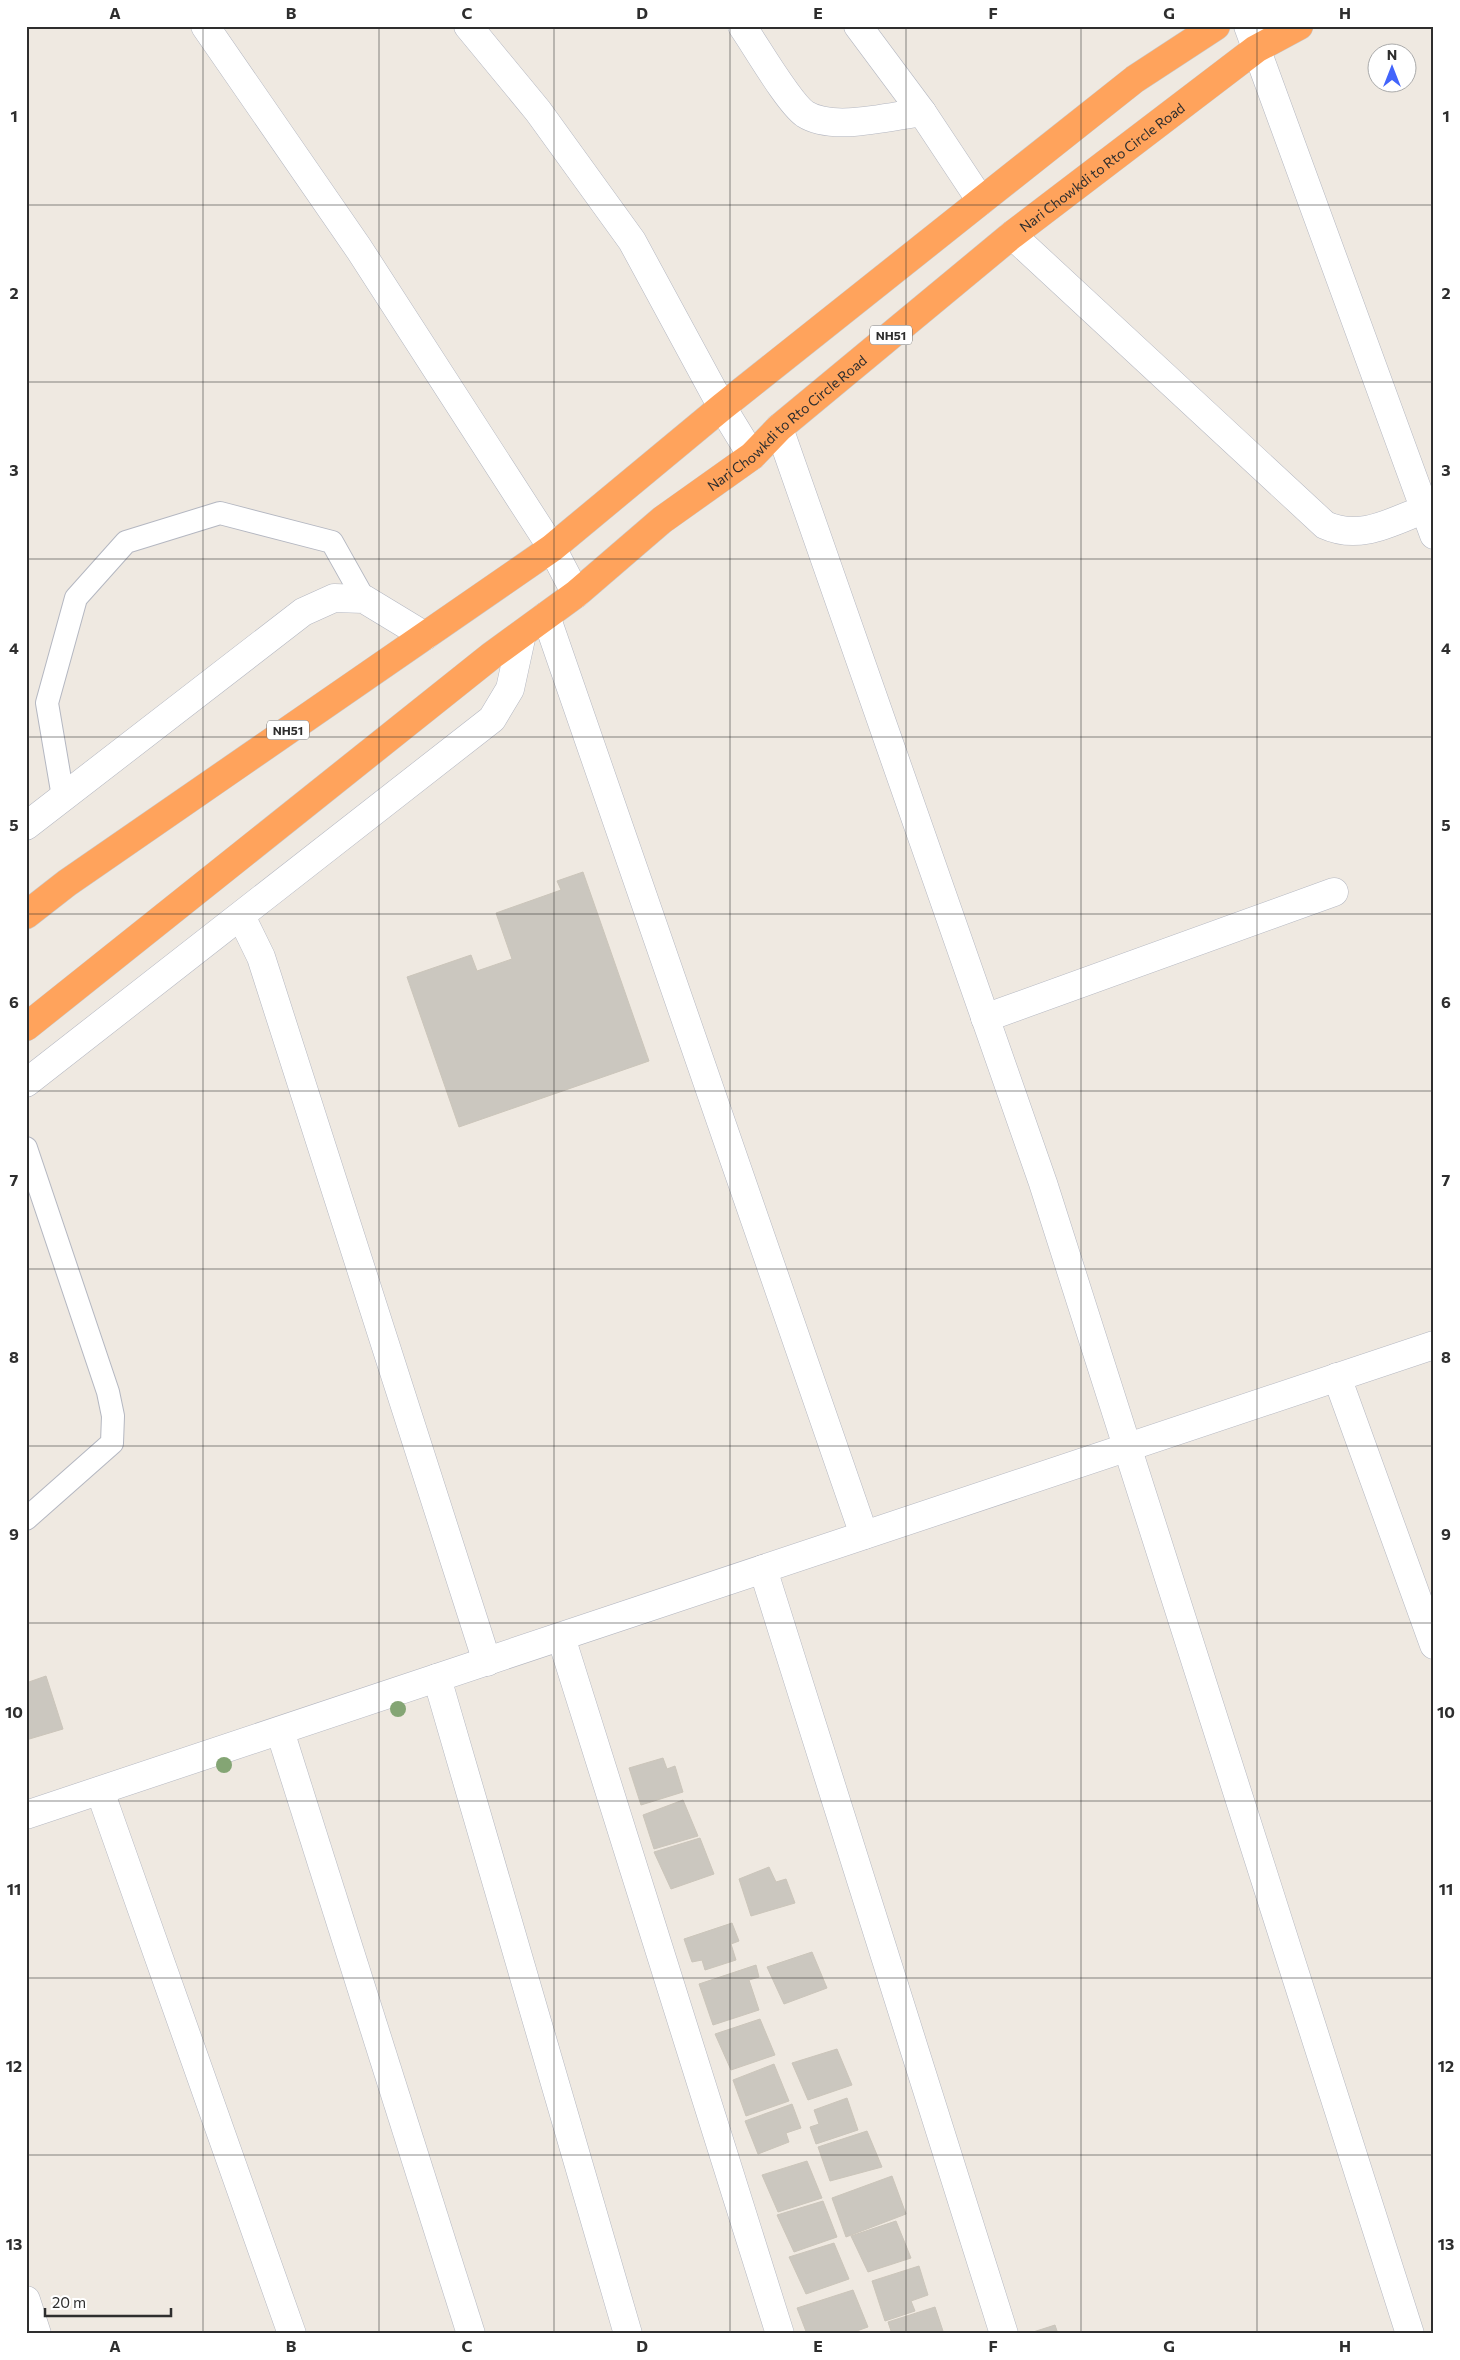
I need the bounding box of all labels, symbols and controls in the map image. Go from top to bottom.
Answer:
text: A [109,3,121,22]
text: B [286,3,297,22]
text: C [462,3,473,22]
text: D [636,3,648,22]
text: E [813,3,823,22]
text: F [988,3,998,22]
text: G [1163,3,1175,22]
text: H [1339,3,1351,22]
north arrow [1368,42,1418,92]
text: N [1387,46,1397,63]
street label: Nari Chowkdi to Rto Circle Road [1016,98,1187,235]
text: 1 [10,106,18,125]
text: 1 [1442,106,1450,125]
text: 2 [9,283,19,302]
text: 2 [1441,283,1451,302]
road number: NH51 [870,326,912,344]
street label: Nari Chowkdi to Rto Circle Road [703,351,870,494]
text: 3 [9,460,19,479]
text: 3 [1441,460,1451,479]
text: 4 [9,638,19,657]
text: 4 [1441,638,1451,657]
road number: NH51 [267,720,309,740]
text: 5 [9,815,19,834]
text: 5 [1441,815,1451,834]
text: 6 [9,992,19,1011]
text: 6 [1441,992,1451,1011]
text: 7 [10,1170,19,1189]
text: 7 [1442,1170,1451,1189]
text: 8 [9,1347,19,1366]
text: 8 [1441,1347,1451,1366]
text: 9 [9,1524,19,1543]
text: 9 [1441,1524,1451,1543]
text: 10 [5,1702,23,1721]
text: 10 [1437,1702,1455,1721]
text: 11 [7,1879,21,1898]
text: 11 [1439,1879,1453,1898]
text: 12 [6,2056,22,2075]
text: 12 [1438,2056,1454,2075]
text: 13 [6,2234,22,2253]
text: 13 [1438,2234,1454,2253]
scale bar [45,2285,171,2317]
text: 20 m [52,2293,86,2311]
text: A [109,2336,121,2355]
text: B [286,2336,297,2355]
text: C [462,2336,473,2355]
text: D [636,2336,648,2355]
text: E [813,2336,823,2355]
text: F [988,2336,998,2355]
text: G [1163,2336,1175,2355]
text: H [1339,2336,1351,2355]

